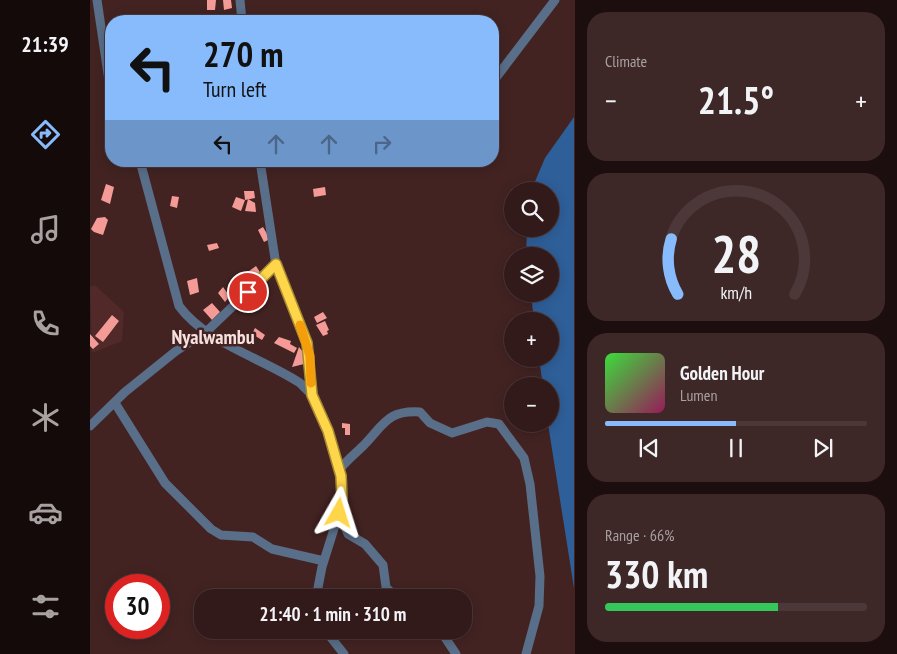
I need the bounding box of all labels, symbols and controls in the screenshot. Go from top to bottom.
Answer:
text: 21:39 [21,30,69,58]
text: 270 m [203,31,284,77]
icon: left [120,35,185,100]
text: Climate [605,51,647,71]
text: Turn left [203,75,267,103]
text: 21.5° [698,75,774,124]
text: − [605,82,617,119]
text: + [855,82,867,119]
icon: directions [28,117,63,152]
icon: left [209,130,237,158]
icon: ahead [262,130,290,158]
icon: ahead [315,130,343,158]
icon: right [368,130,396,158]
map controls [504,182,559,432]
button: search [504,182,559,237]
icon: music [28,212,63,247]
text: 28 [711,220,761,287]
button: layers [504,247,559,302]
pin [227,271,269,313]
icon: arrive [234,278,262,306]
text: km/h [720,281,752,304]
icon: phone [28,306,63,341]
button: + [504,312,559,367]
district label: Nyalwambu [171,324,255,350]
text: Golden Hour [680,361,764,385]
button: − [504,377,559,432]
text: Lumen [680,385,717,405]
icon: climate [28,400,63,435]
icon: previous [635,434,663,462]
icon: pause [722,434,750,462]
icon: next [809,434,837,462]
position arrow [312,486,364,538]
icon: car [28,495,63,530]
text: Range · 66% [605,525,674,545]
text: 330 km [605,549,708,598]
speed limit sign: 30 [105,574,170,639]
icon: filters [28,589,63,624]
text: 21:40 · 1 min · 310 m [260,602,406,626]

